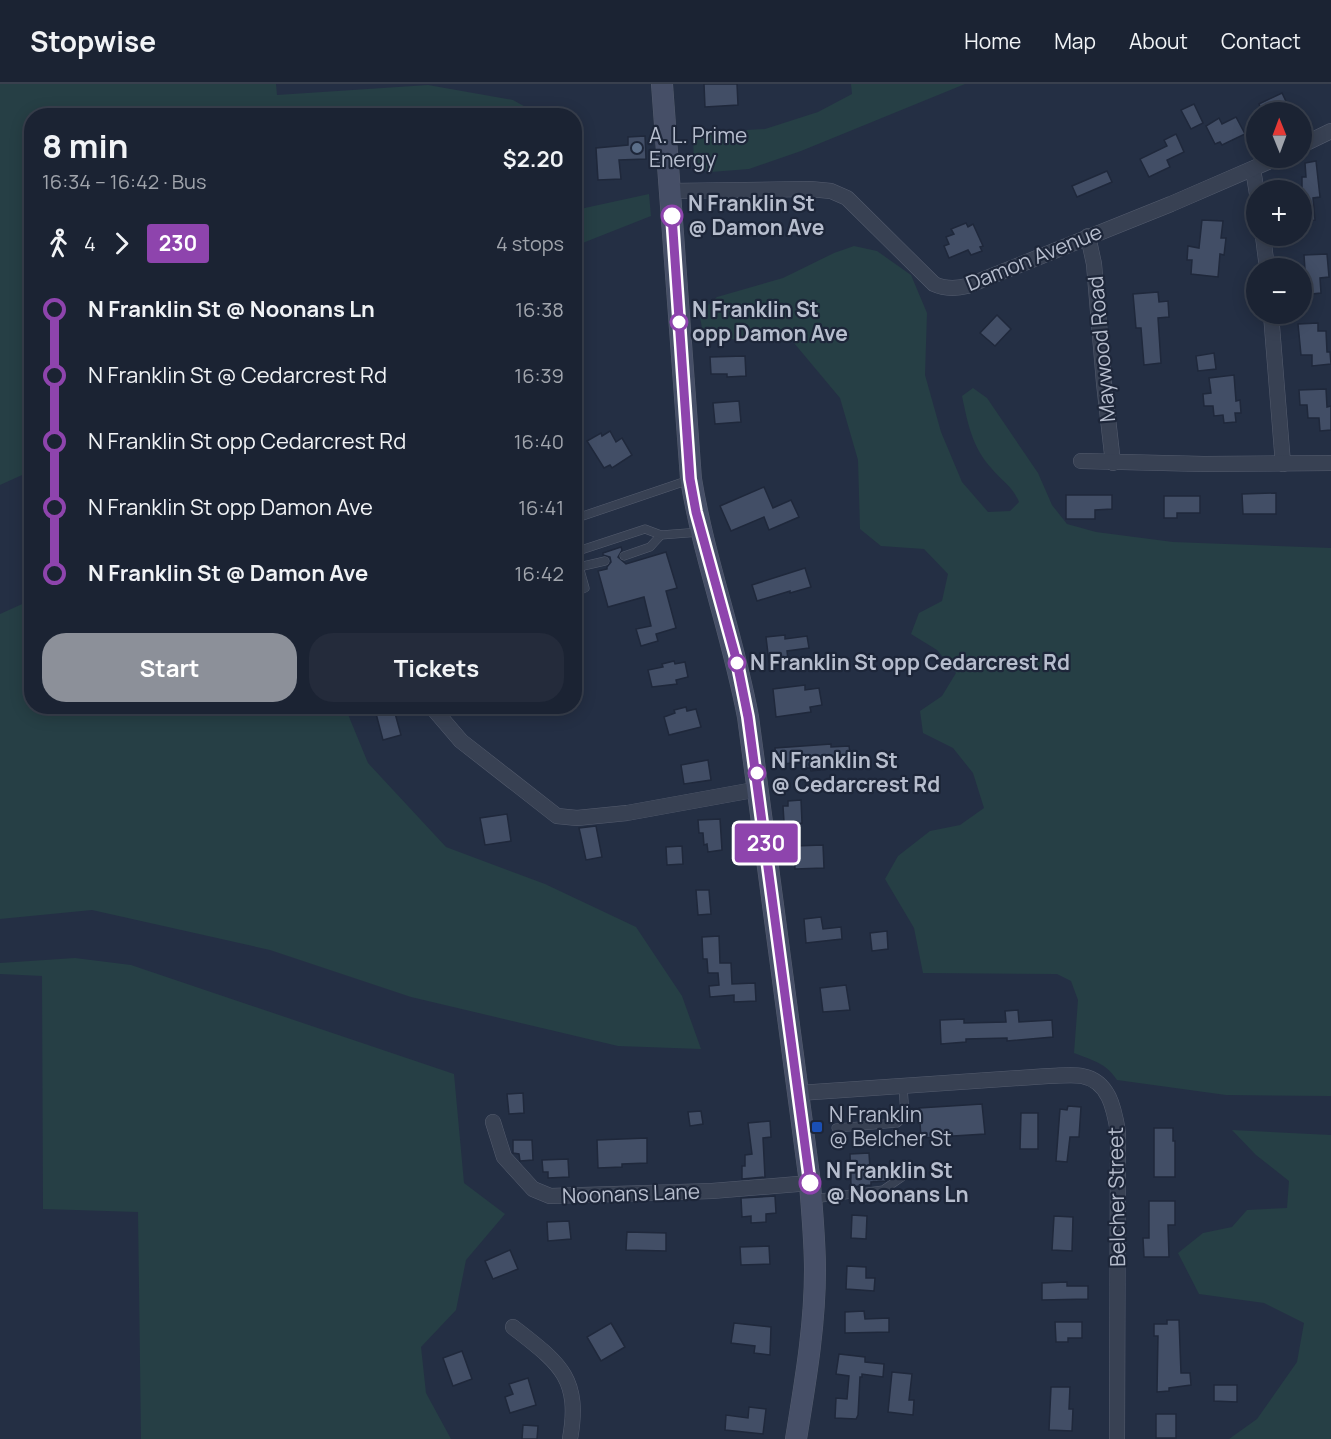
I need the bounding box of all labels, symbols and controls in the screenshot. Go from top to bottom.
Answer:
text: Stopwise [30,22,156,60]
text: Home [964,27,1021,55]
text: Map [1054,27,1096,55]
text: About [1129,27,1188,55]
text: Contact [1221,27,1301,55]
north arrow [1246,102,1312,168]
map controls [1246,102,1312,324]
place label: A. L. Prime Energy [649,121,747,173]
text: 8 min [42,123,128,168]
marker: A. L. Prime Energy [630,141,644,155]
text: $2.20 [503,144,564,174]
text: 16:34 – 16:42 · Bus [42,168,206,195]
button: + [1246,180,1312,246]
place label: N Franklin St @ Damon Ave [688,189,824,241]
marker: N Franklin St @ Damon Ave [661,205,683,227]
street label: Damon Avenue [961,217,1106,297]
icon: walk [42,227,75,260]
icon: forward [105,227,138,260]
text: 230 [159,229,197,257]
text: 4 [84,230,96,257]
text: 4 stops [496,230,564,257]
button: − [1246,258,1312,324]
street label: Maywood Road [1081,275,1121,423]
text: N Franklin St @ Noonans Ln [88,294,375,324]
place label: N Franklin St opp Damon Ave [692,295,848,347]
text: 16:38 [515,296,564,323]
marker: N Franklin St opp Damon Ave [670,313,688,331]
text: N Franklin St @ Cedarcrest Rd [88,360,387,390]
text: 16:39 [514,362,564,389]
text: N Franklin St opp Cedarcrest Rd [88,426,406,456]
text: 16:40 [514,428,564,455]
text: N Franklin St opp Damon Ave [88,492,373,522]
text: 16:41 [518,494,564,521]
text: N Franklin St @ Damon Ave [88,558,368,588]
text: 16:42 [515,560,564,587]
button: Start [42,633,297,702]
button: Tickets [309,633,564,702]
place label: N Franklin St opp Cedarcrest Rd [750,648,1070,676]
marker: N Franklin St opp Cedarcrest Rd [728,654,746,672]
place label: N Franklin St @ Cedarcrest Rd [771,746,940,798]
marker: N Franklin St @ Cedarcrest Rd [748,764,766,782]
line badge: 230 [732,824,801,862]
text: 230 [747,829,785,857]
place label: N Franklin @ Belcher St [829,1100,952,1152]
marker: N Franklin @ Belcher St [810,1120,824,1134]
street label: Belcher Street [1101,1127,1131,1267]
place label: N Franklin St @ Noonans Ln [826,1156,969,1208]
marker: N Franklin St @ Noonans Ln [799,1172,821,1194]
street label: Noonans Lane [561,1177,700,1209]

